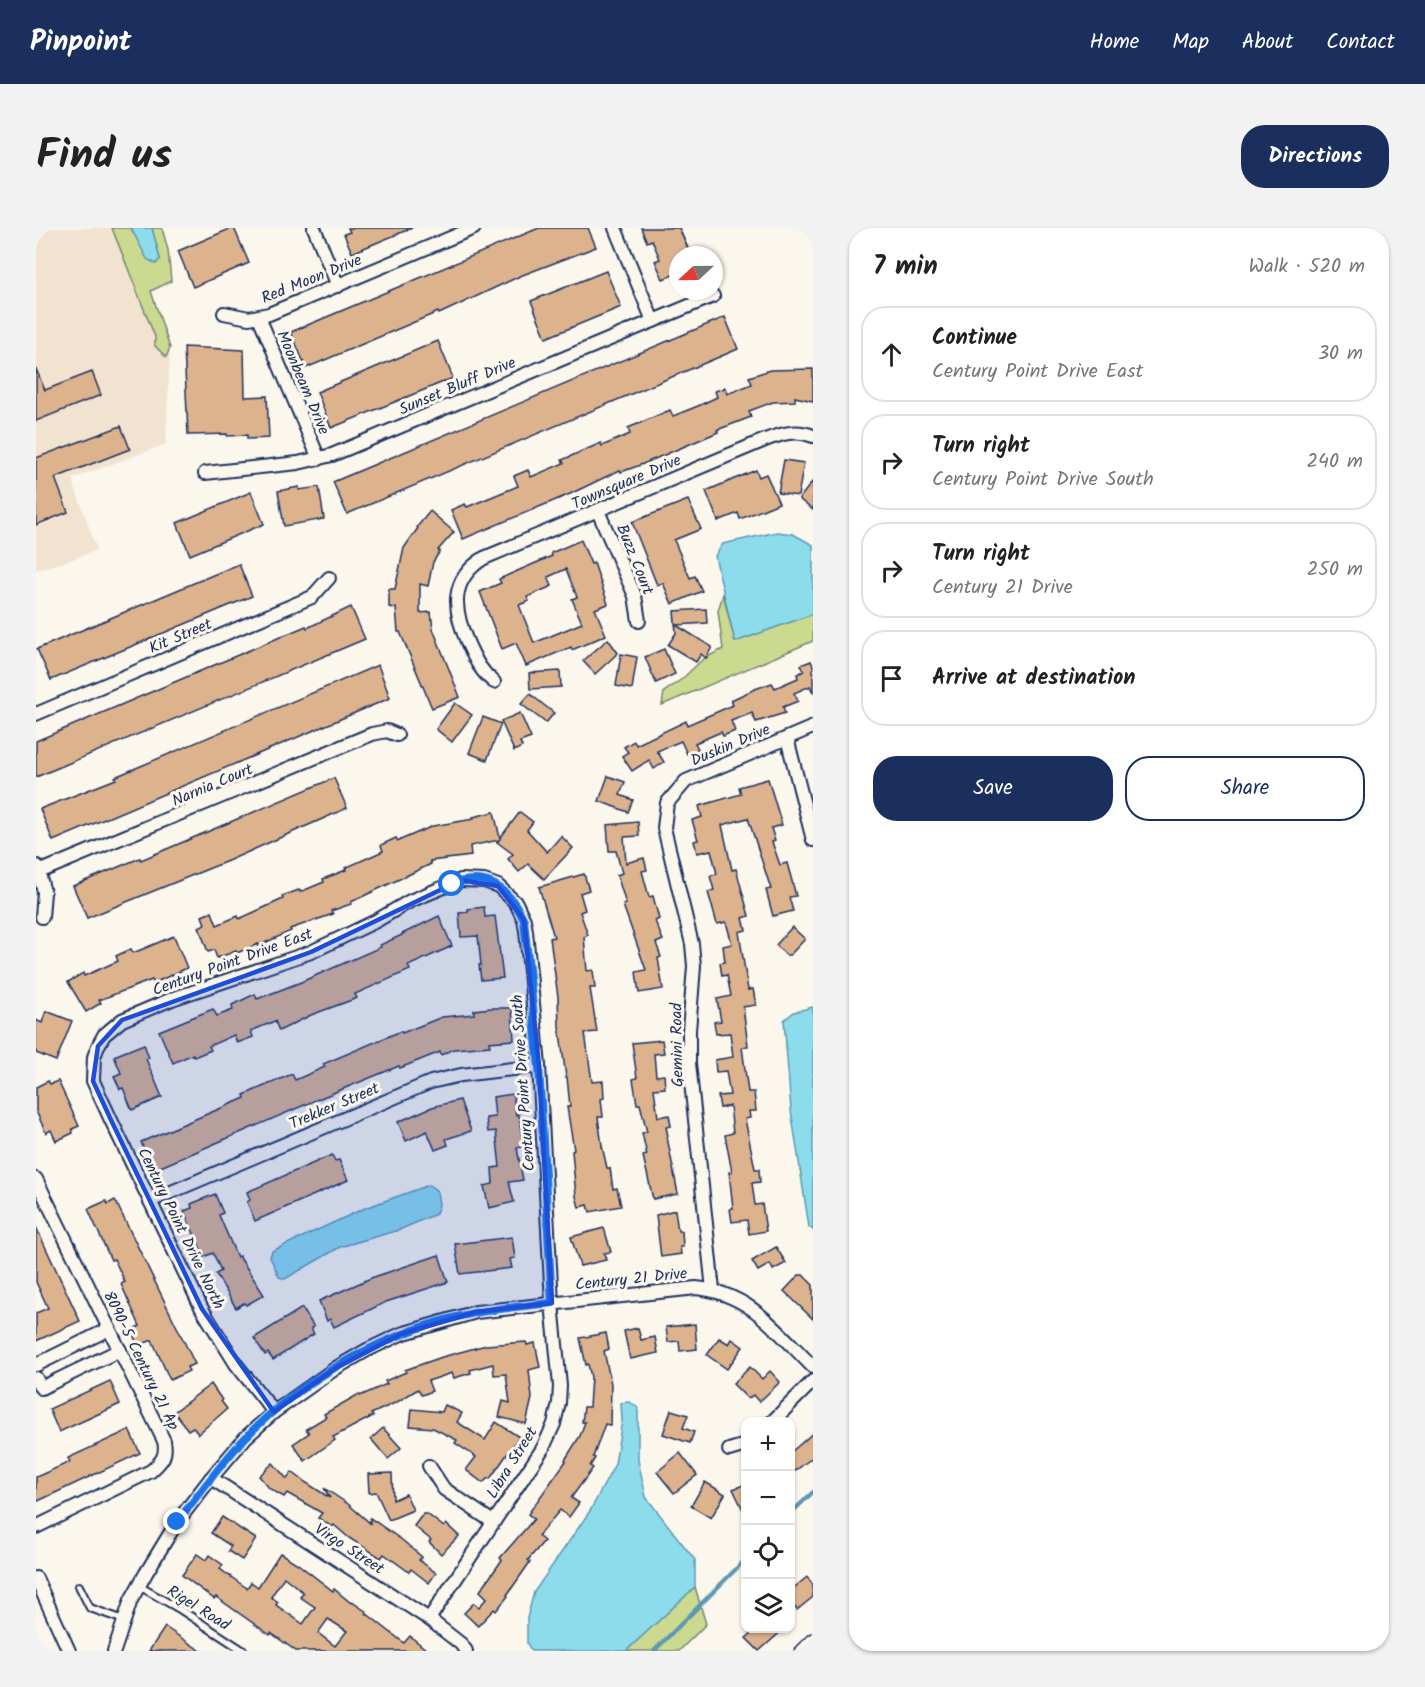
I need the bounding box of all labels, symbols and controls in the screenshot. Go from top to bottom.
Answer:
text: Pinpoint [30,20,131,65]
text: Home [1090,26,1139,59]
text: Map [1172,26,1209,59]
text: About [1242,26,1293,59]
text: Contact [1326,26,1395,59]
text: Find us [36,123,172,190]
button: Directions [1241,125,1389,188]
north arrow [669,246,723,300]
text: 7 min [873,246,938,288]
street label: Red Moon Drive [258,248,366,311]
text: Walk · 520 m [1249,251,1365,283]
text: Continue [932,321,1017,356]
street label: Moonbeam Drive [269,326,336,439]
icon: ahead [875,338,908,371]
text: 30 m [1318,338,1363,370]
street label: Sunset Bluff Drive [395,350,520,422]
text: Century Point Drive East [932,356,1143,388]
text: Turn right [932,429,1030,464]
icon: right [875,446,908,479]
text: 240 m [1306,446,1363,478]
street label: Townsquare Drive [568,448,685,517]
text: Century Point Drive South [932,464,1154,496]
street label: Buzz Court [609,520,660,599]
text: Turn right [932,537,1030,572]
icon: right [875,554,908,587]
text: 250 m [1307,554,1363,586]
text: Century 21 Drive [932,572,1073,604]
street label: Kit Street [145,612,217,661]
text: Arrive at destination [932,661,1135,696]
icon: arrive [875,662,908,695]
street label: Duskin Drive [687,717,774,773]
button: Save [873,756,1113,821]
button: Share [1125,756,1365,821]
street label: Narnia Court [168,757,258,814]
route start [438,870,464,896]
street label: Century Point Drive East [149,921,317,1003]
street label: Century Point Drive South [505,994,542,1172]
street label: Gemini Road [664,1002,691,1087]
street label: Trekker Street [286,1076,384,1137]
street label: Century Point Drive North [131,1144,231,1314]
street label: Century 21 Drive [574,1261,688,1298]
street label: 8090-5 Century 21 Ap [96,1287,185,1435]
map controls [741,1417,795,1633]
button: + [741,1417,795,1471]
street label: Libra Street [480,1421,545,1504]
button: − [741,1471,795,1525]
route end [163,1508,189,1534]
street label: Virgo Street [309,1517,390,1582]
button: locate [741,1525,795,1579]
street label: Rigel Road [162,1579,236,1638]
button: layers [741,1579,795,1633]

